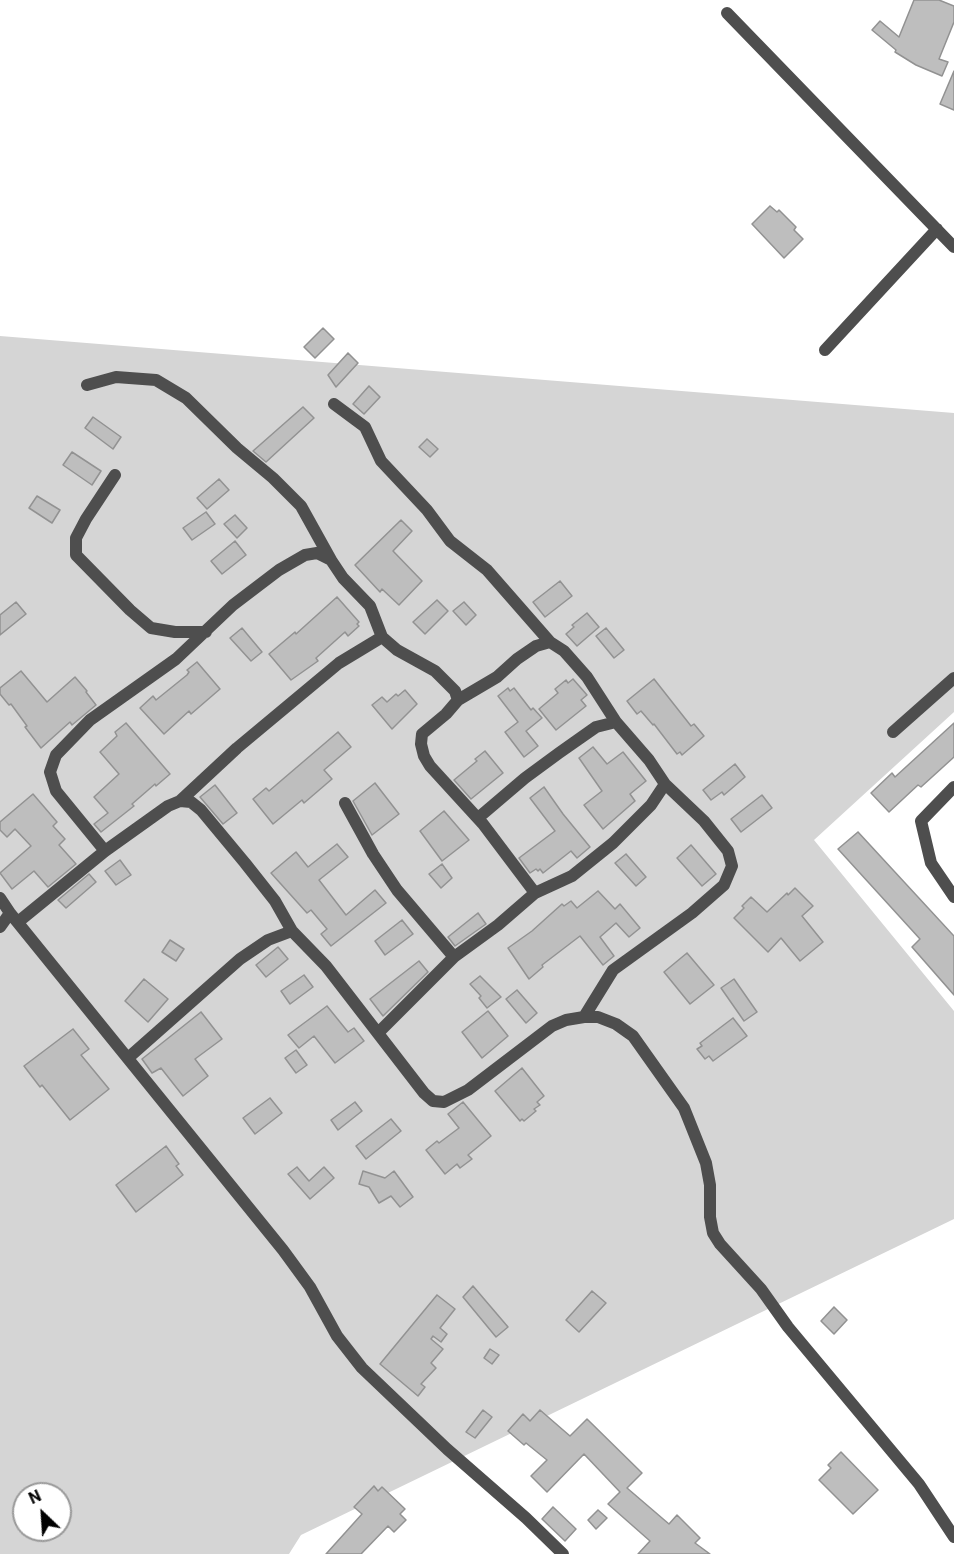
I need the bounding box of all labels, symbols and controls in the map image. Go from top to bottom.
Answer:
north arrow [12,1482,72,1542]
text: N [26,1486,44,1508]

